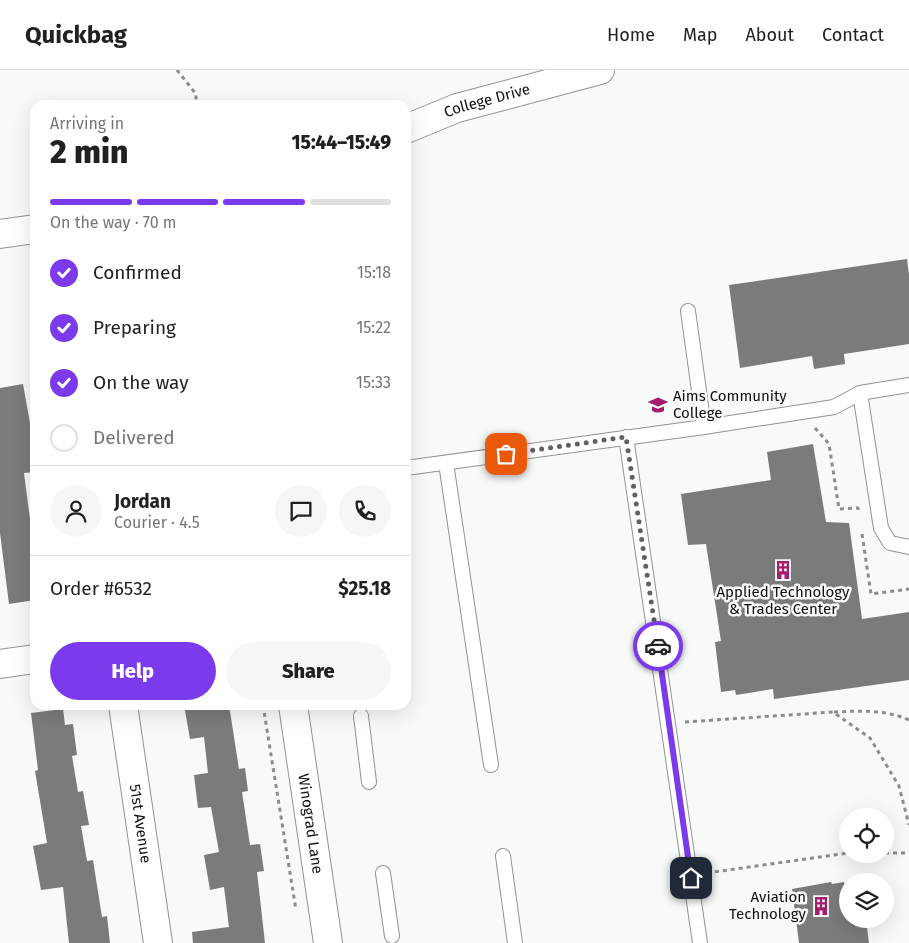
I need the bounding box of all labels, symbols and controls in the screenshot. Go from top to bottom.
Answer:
text: Quickbag [25,21,127,49]
text: Home [607,24,655,46]
text: Map [683,24,717,46]
text: About [745,24,794,46]
text: Contact [822,24,884,46]
street label: College Drive [441,80,532,121]
text: Arriving in [50,114,124,133]
text: 15:44–15:49 [292,131,391,154]
text: 2 min [50,133,128,171]
text: On the way · 70 m [50,213,177,232]
icon: check [50,259,78,287]
text: Confirmed [93,261,182,284]
text: 15:18 [357,263,391,282]
icon: check [50,314,78,342]
text: Preparing [93,316,176,339]
text: 15:22 [356,318,391,337]
icon: check [50,369,78,397]
text: On the way [93,371,189,394]
text: 15:33 [356,373,391,392]
place label: Aims Community College [673,387,787,422]
school or university icon: Aims Community College [647,394,669,416]
text: Delivered [93,426,175,449]
pin [485,433,527,475]
icon: bag [492,440,520,468]
button: person [50,485,102,537]
button: chat [275,485,327,537]
button: phone [339,485,391,537]
text: Jordan [114,490,171,513]
text: Courier · 4.5 [114,513,200,532]
building icon: Applied Technology & Trades Center [772,559,794,581]
text: Order #6532 [50,577,152,600]
text: $25.18 [338,577,391,600]
place label: Applied Technology & Trades Center [716,583,850,618]
courier [633,621,683,671]
icon: car [644,632,672,660]
button: Help [50,642,216,700]
button: Share [226,642,391,700]
street label: Winograd Lane [294,773,327,875]
street label: 51st Avenue [126,783,155,864]
map controls [839,808,894,928]
button: locate [839,808,894,863]
pin [670,857,712,899]
icon: home [677,864,705,892]
button: layers [839,873,894,928]
place label: Aviation Technology [729,888,807,923]
building icon: Aviation Technology [810,895,832,917]

